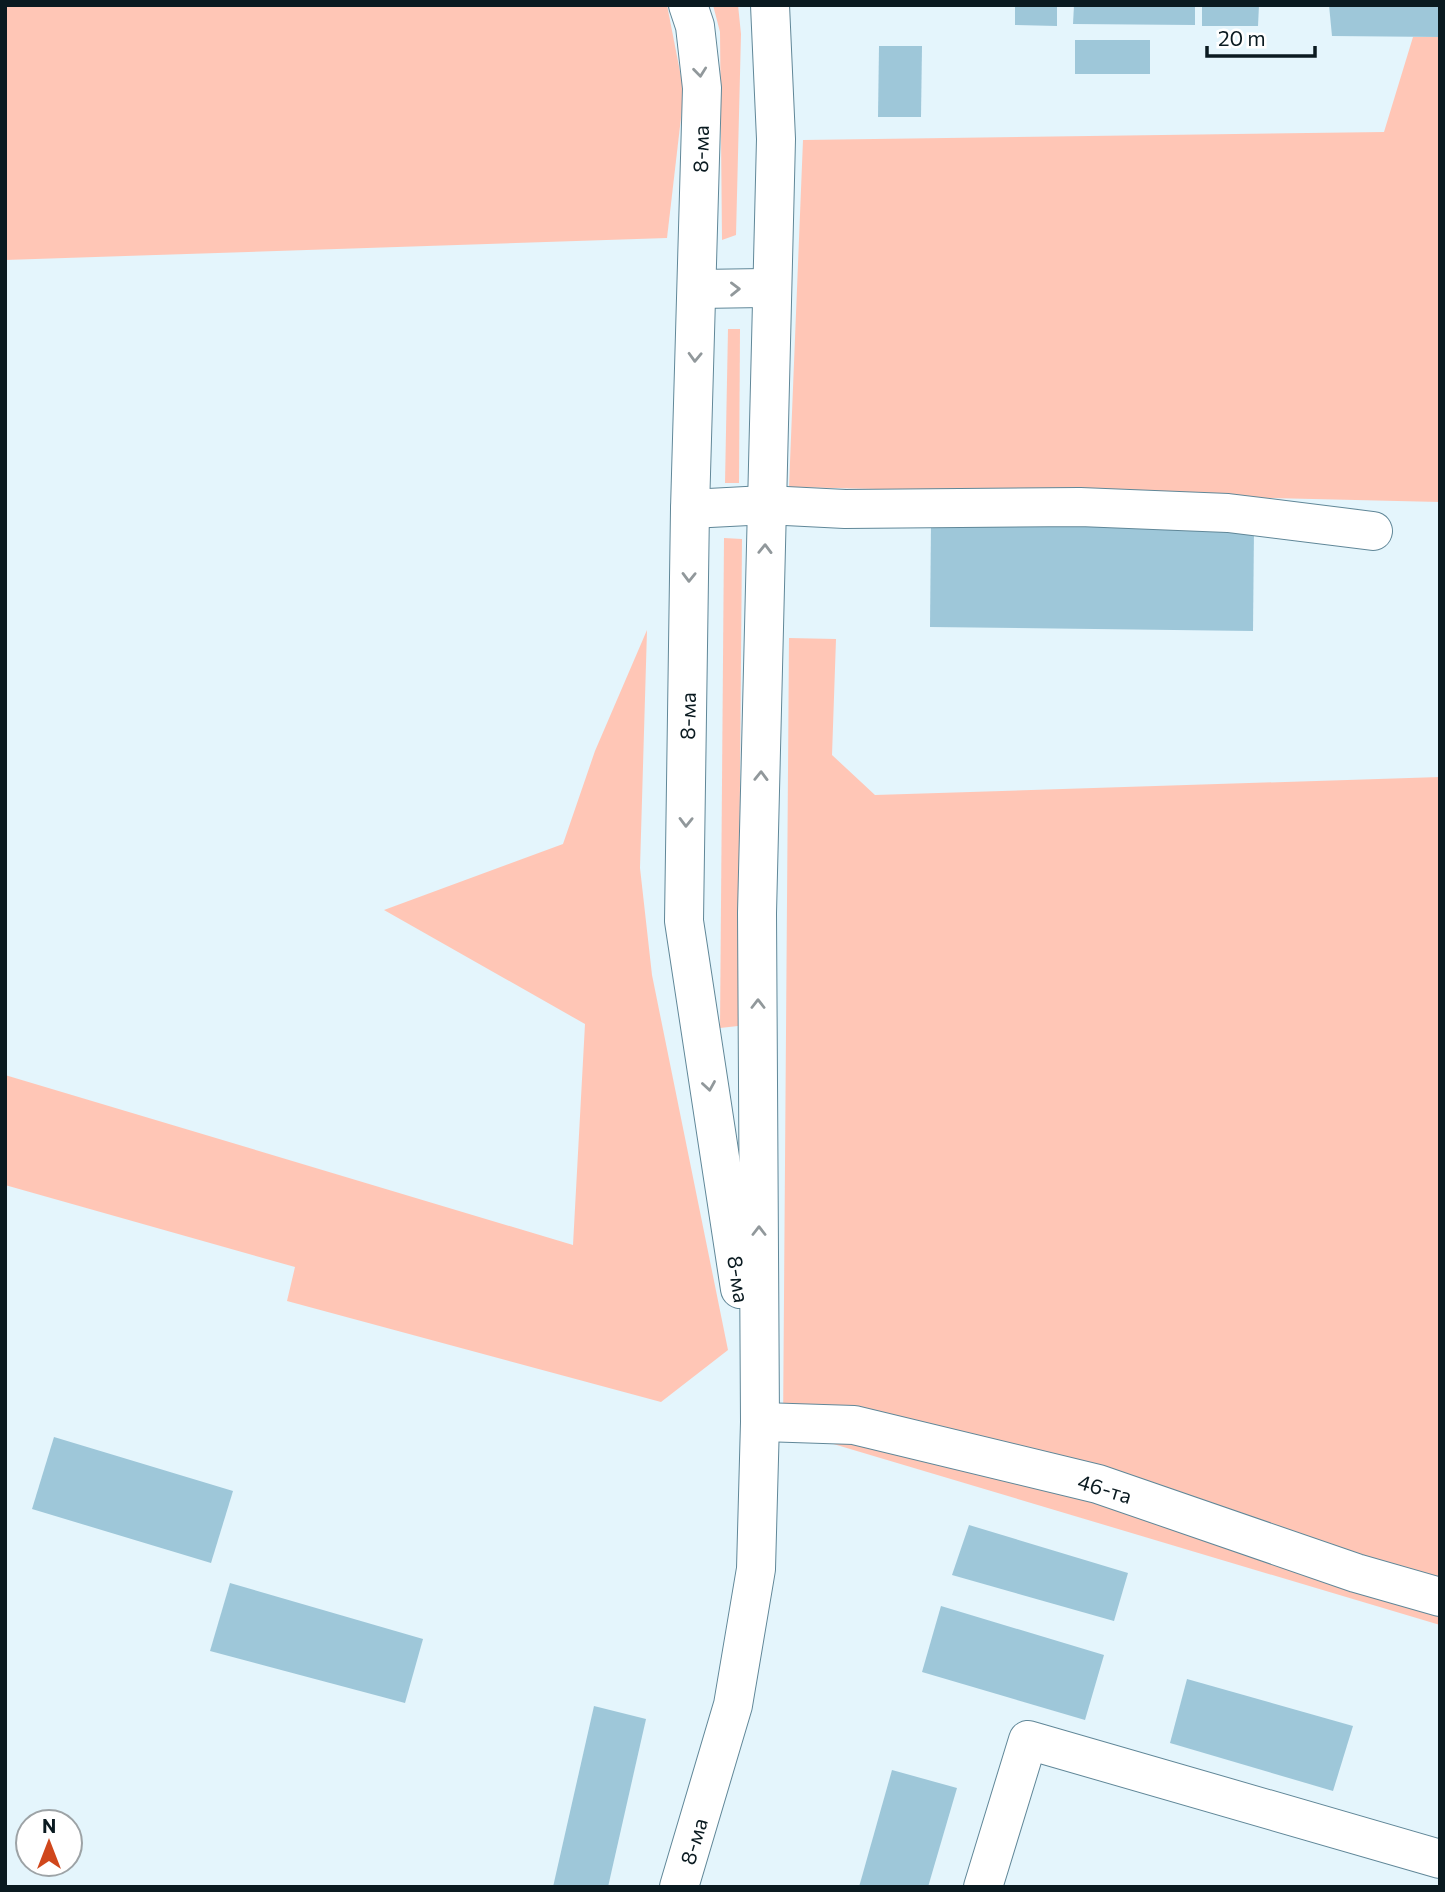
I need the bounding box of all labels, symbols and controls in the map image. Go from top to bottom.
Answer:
scale bar [1207,14,1316,58]
text: 20 m [1218,25,1266,50]
one-way arrow [692,67,707,78]
street label: 8-ма [687,125,713,173]
one-way arrow [730,281,741,296]
one-way arrow [688,352,703,363]
one-way arrow [758,543,773,554]
one-way arrow [681,572,697,583]
street label: 8-ма [674,692,700,740]
one-way arrow [753,771,768,782]
one-way arrow [678,817,693,828]
one-way arrow [750,998,766,1009]
one-way arrow [701,1080,716,1091]
one-way arrow [751,1226,767,1236]
street label: 8-ма [723,1254,755,1304]
street label: 46-та [1075,1468,1135,1508]
north arrow [14,1808,84,1878]
text: N [42,1814,56,1837]
street label: 8-ма [674,1815,712,1867]

